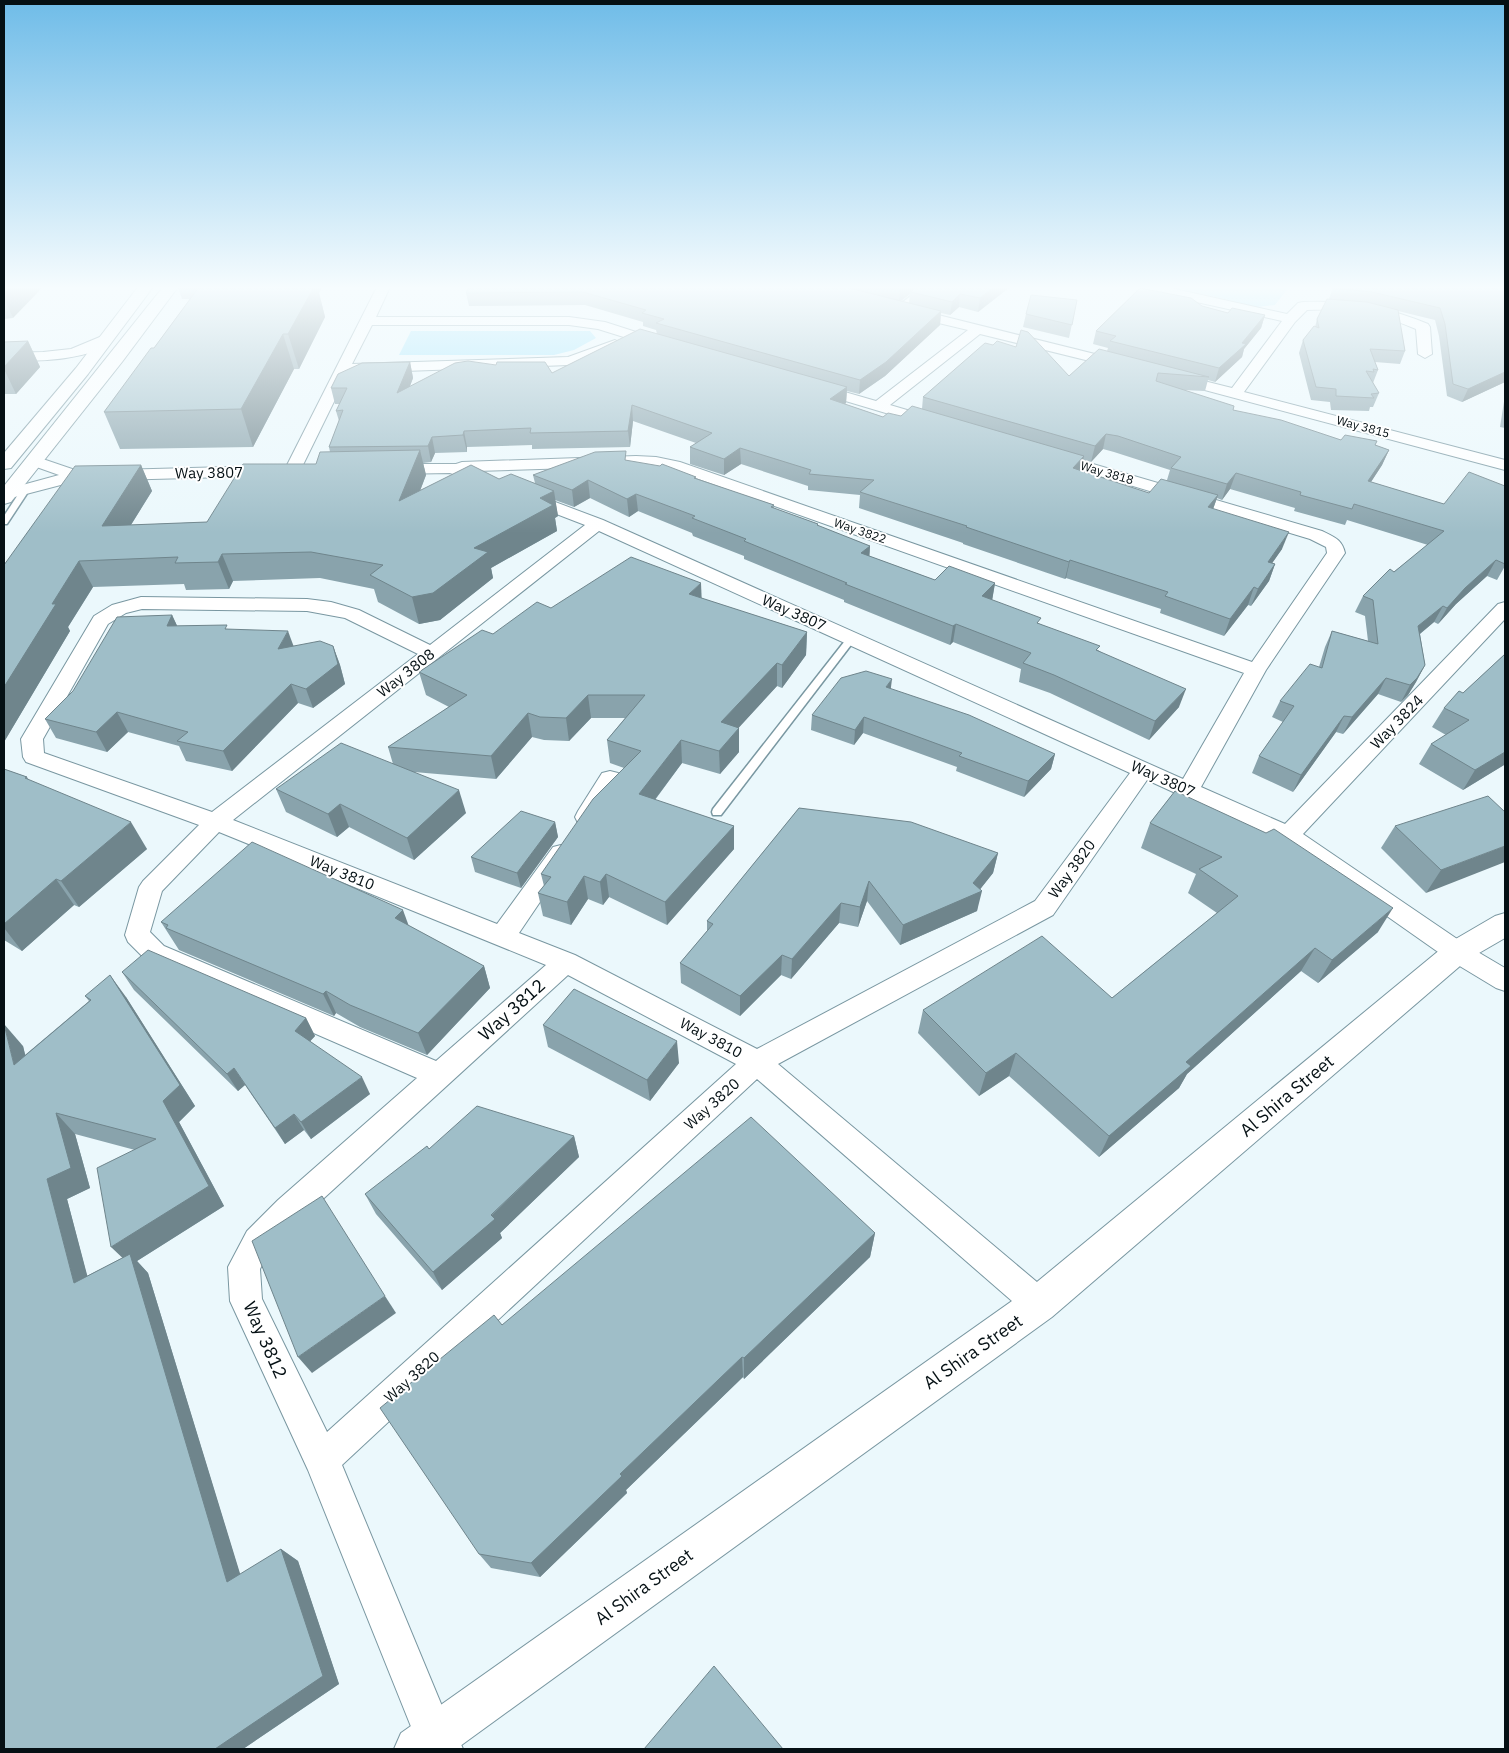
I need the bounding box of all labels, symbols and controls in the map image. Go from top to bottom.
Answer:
street label: Way 3815 [1335,412,1391,441]
street label: Way 3818 [1079,458,1135,487]
street label: Way 3807 [175,462,243,483]
street label: Way 3822 [832,515,888,546]
street label: Way 3807 [759,590,829,635]
street label: Way 3808 [373,644,438,701]
street label: Way 3824 [1366,691,1427,753]
street label: Way 3807 [1128,756,1198,801]
street label: Way 3820 [1044,836,1099,902]
street label: Way 3810 [307,851,377,894]
street label: Way 3812 [474,974,550,1046]
street label: Way 3810 [677,1013,746,1062]
street label: Al Shira Street [1235,1050,1338,1142]
street label: Way 3820 [680,1074,743,1134]
street label: Way 3812 [238,1298,293,1382]
street label: Al Shira Street [919,1309,1027,1394]
street label: Way 3820 [380,1347,443,1407]
street label: Al Shira Street [590,1543,697,1630]

